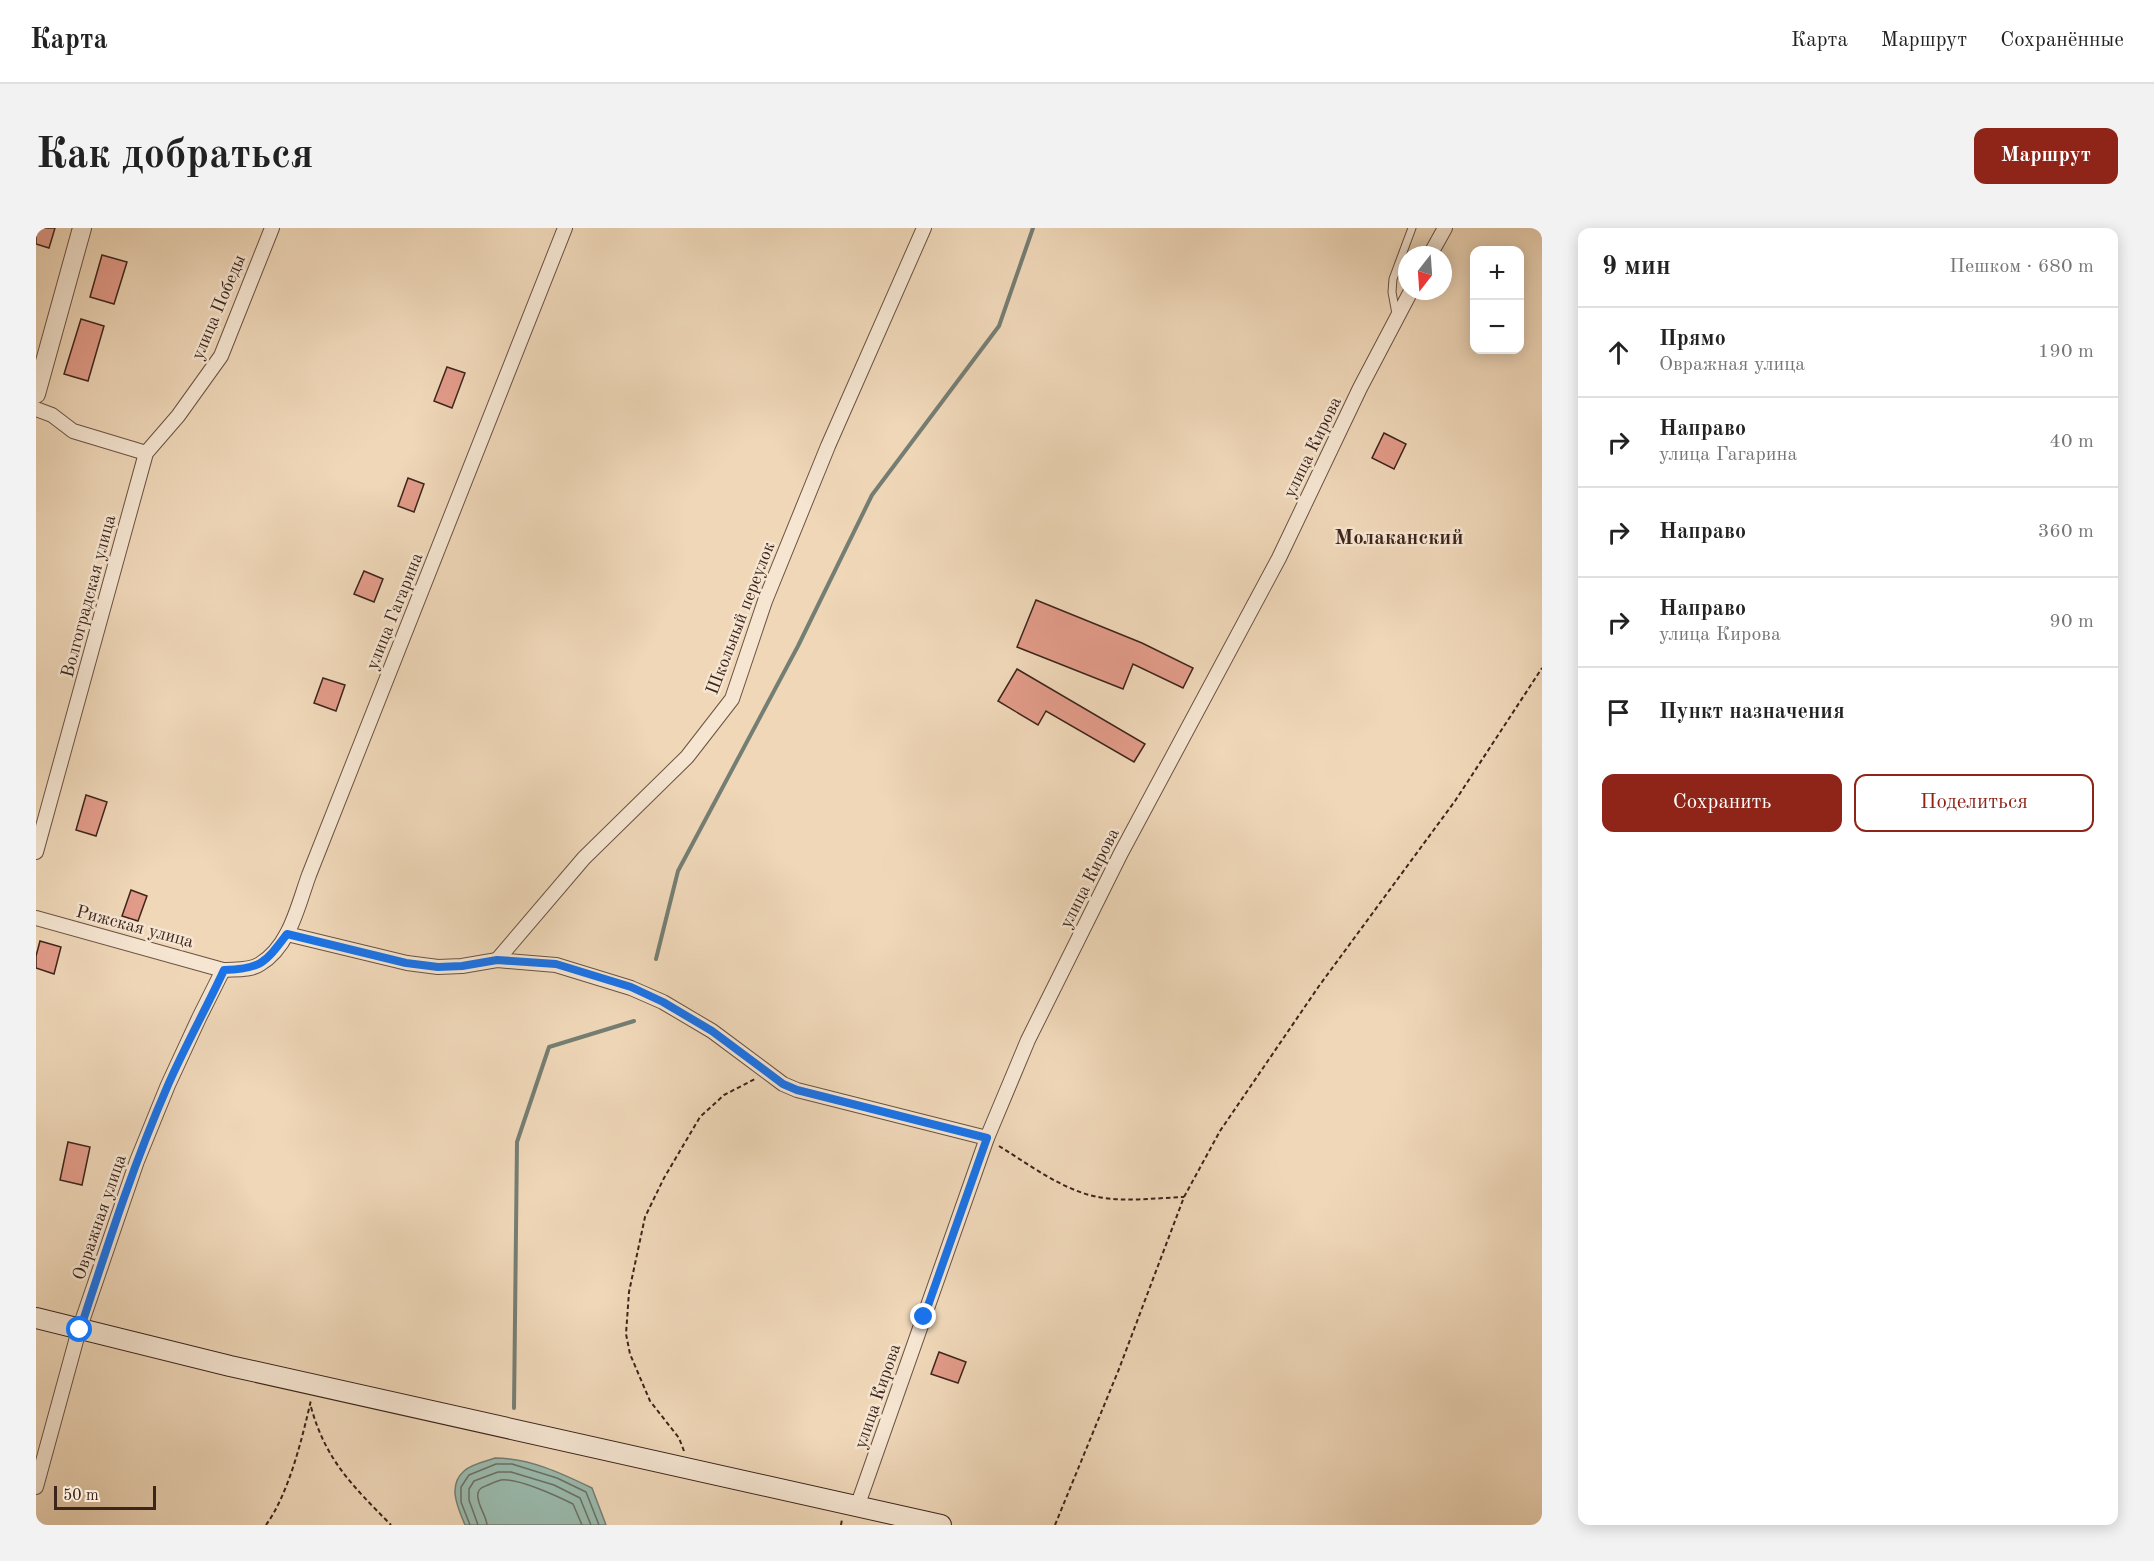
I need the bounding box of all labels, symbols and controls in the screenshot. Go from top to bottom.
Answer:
text: Карта [30,27,108,55]
text: Карта [1791,30,1848,51]
text: Маршрут [1881,30,1967,51]
text: Сохранённые [2000,30,2124,51]
button: Маршрут [1974,128,2118,184]
text: Как добраться [36,135,313,177]
north arrow [1398,246,1452,300]
map controls [1470,246,1524,354]
button: + [1470,246,1524,300]
street label: улица Победы [189,252,249,363]
text: 9 мин [1602,254,1671,280]
text: Пешком · 680 m [1949,257,2094,277]
button: − [1470,300,1524,354]
text: Прямо [1659,328,1726,350]
icon: ahead [1602,336,1635,369]
text: 190 m [2038,342,2094,362]
text: Овражная улица [1659,355,1805,375]
street label: улица Кирова [1281,394,1345,501]
text: Направо [1659,418,1746,440]
icon: right [1602,426,1635,459]
text: 40 m [2049,432,2094,452]
text: улица Гагарина [1659,445,1797,465]
street label: Волгоградская улица [59,513,119,679]
icon: right [1602,516,1635,549]
text: Направо [1659,521,1746,543]
text: 360 m [2038,522,2094,542]
district label: Молаканский [1335,528,1463,549]
street label: Школьный переулок [703,539,778,697]
street label: улица Гагарина [363,550,427,673]
text: Направо [1659,598,1746,620]
icon: right [1602,606,1635,639]
text: 90 m [2049,612,2094,632]
text: улица Кирова [1659,625,1781,645]
icon: arrive [1602,696,1635,729]
text: Пункт назначения [1659,701,1845,723]
button: Сохранить [1602,774,1842,832]
button: Поделиться [1854,774,2094,832]
street label: улица Кирова [1057,825,1123,931]
street label: Рижская улица [74,903,196,951]
street label: Овражная улица [70,1152,130,1282]
route end [910,1303,936,1329]
route start [66,1316,92,1342]
street label: улица Кирова [852,1341,904,1451]
scale bar [54,1483,156,1510]
text: 50 m [63,1488,99,1504]

